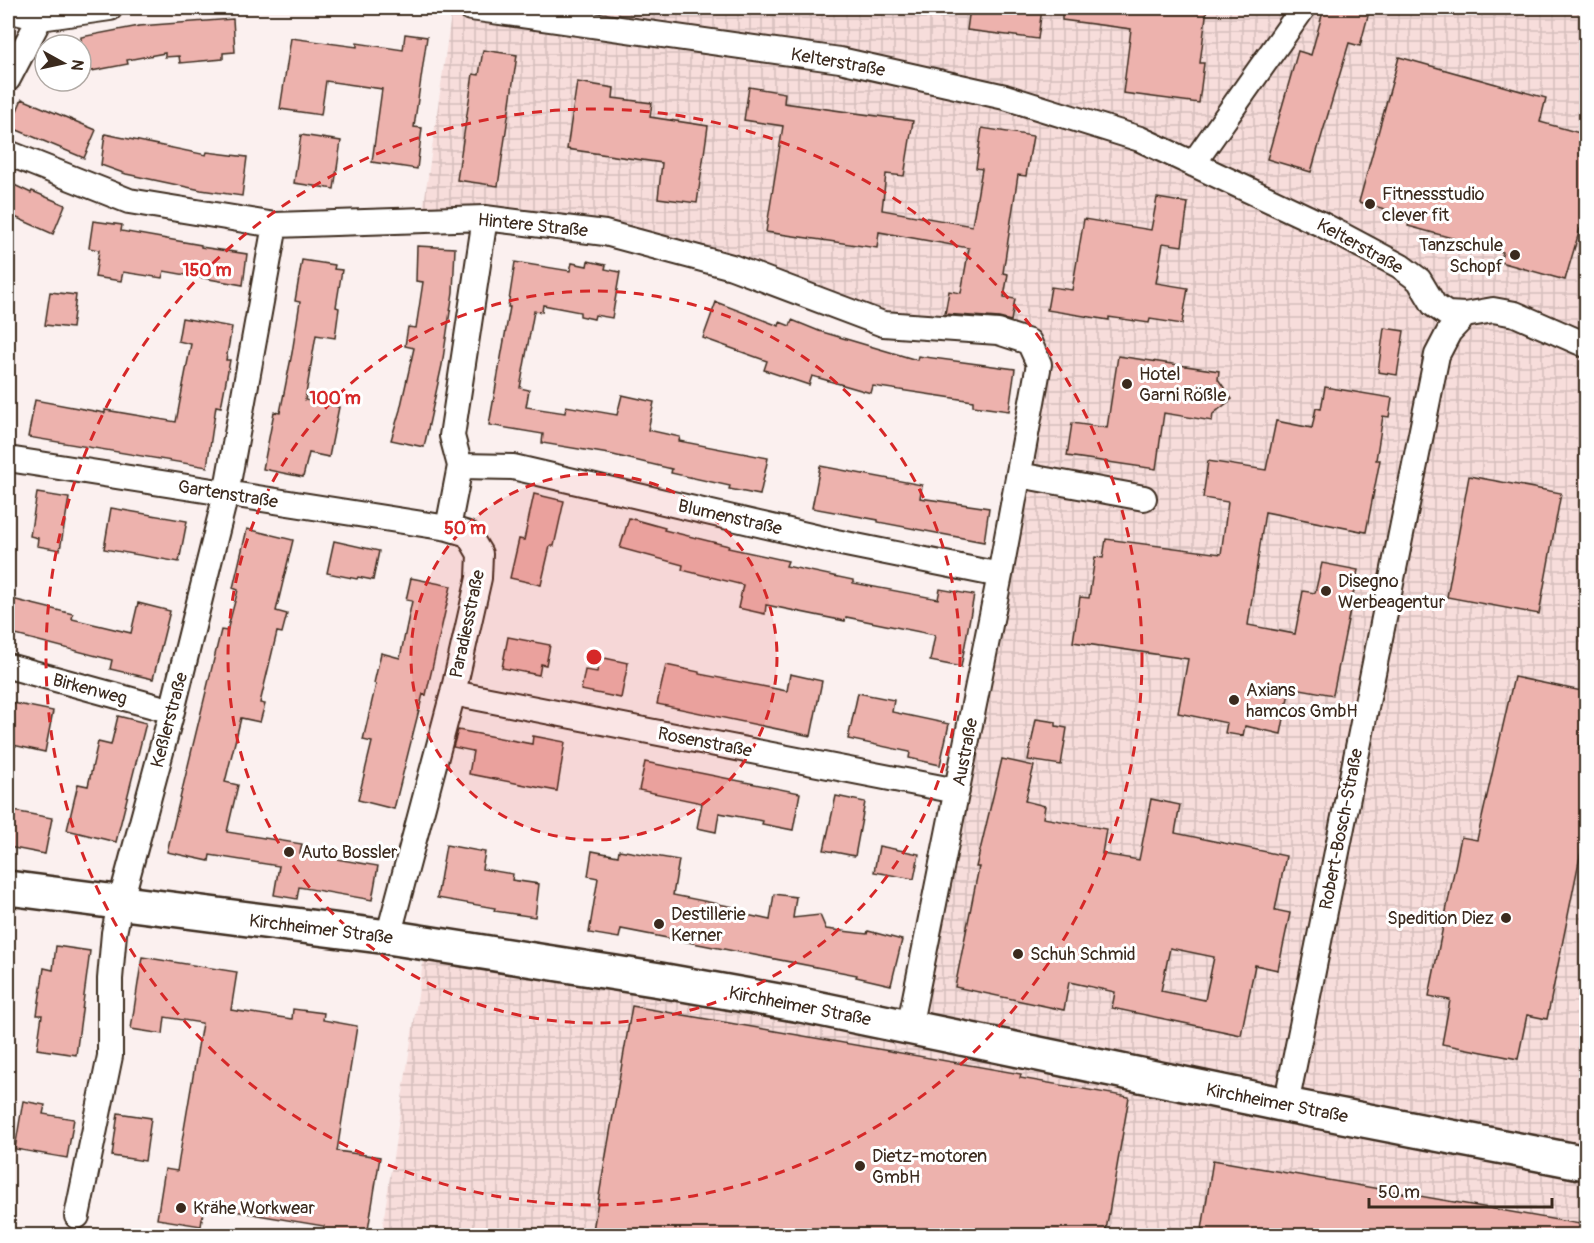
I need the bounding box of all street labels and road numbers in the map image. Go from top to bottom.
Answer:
street label: Kelterstraße [789,43,887,82]
street label: Hintere Straße [477,208,589,243]
street label: Kelterstraße [1312,213,1407,280]
street label: Gartenstraße [176,475,280,514]
street label: Blumenstraße [676,494,784,541]
street label: Paradiesstraße [445,568,490,680]
street label: Birkenweg [50,669,130,710]
street label: Keßlerstraße [146,670,193,770]
street label: Austraße [948,716,983,788]
street label: Rosenstraße [656,722,754,763]
street label: Robert-Bosch-Straße [1315,747,1368,912]
street label: Kirchheimer Straße [248,909,394,950]
street label: Kirchheimer Straße [727,981,873,1032]
street label: Kirchheimer Straße [1204,1078,1350,1129]

